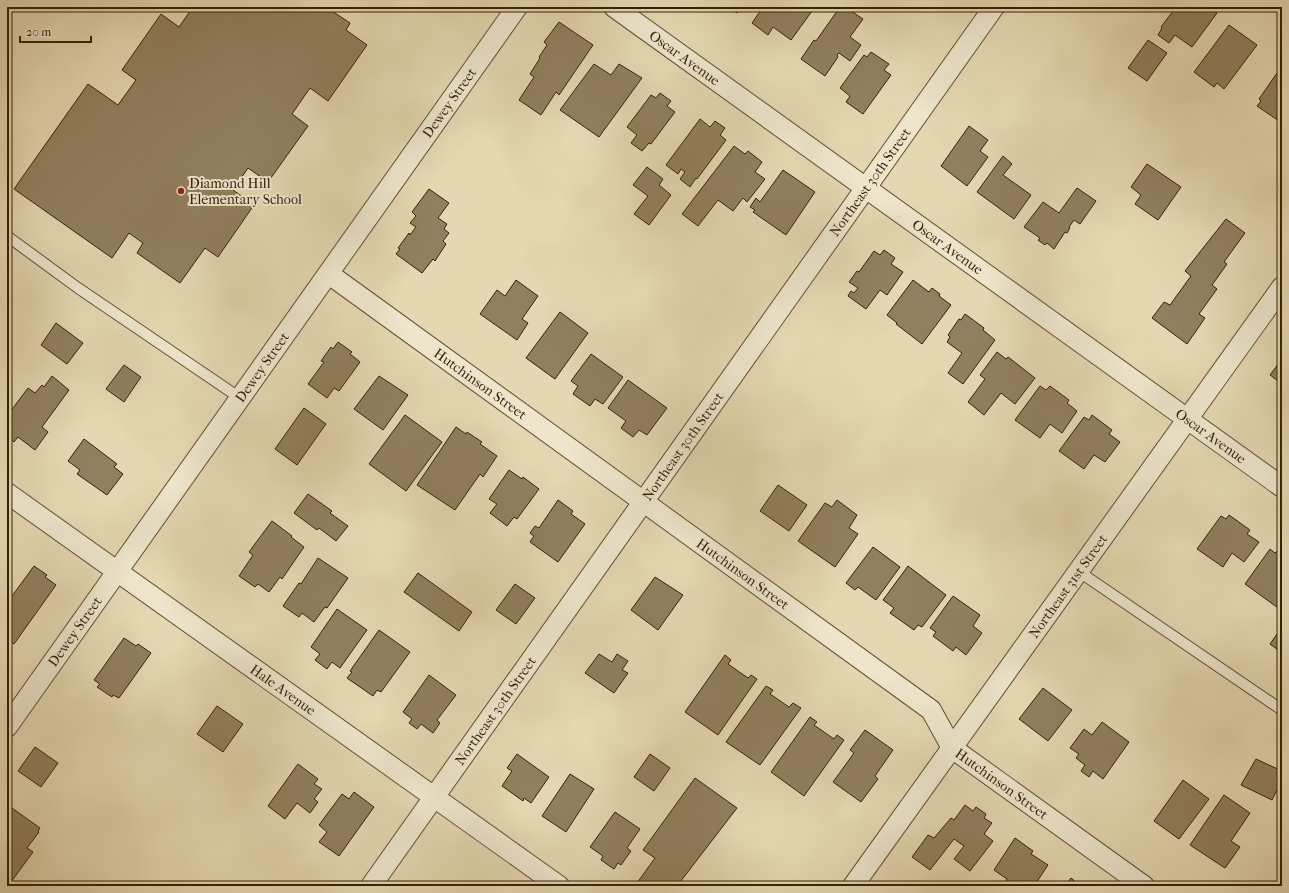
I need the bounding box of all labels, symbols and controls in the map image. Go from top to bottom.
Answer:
scale bar [20,18,91,44]
text: 20 m [26,25,51,39]
street label: Oscar Avenue [646,27,723,89]
street label: Dewey Street [419,64,480,141]
street label: Northeast 30th Street [826,124,914,240]
place label: Diamond Hill Elementary School [189,175,302,208]
marker: Diamond Hill Elementary School [176,186,186,196]
street label: Oscar Avenue [909,216,987,278]
street label: Dewey Street [231,329,292,405]
street label: Hutchinson Street [431,344,530,423]
street label: Northeast 30th Street [638,389,727,504]
street label: Oscar Avenue [1172,405,1250,467]
street label: Northeast 31st Street [1025,531,1111,641]
street label: Hutchinson Street [693,534,793,613]
street label: Dewey Street [44,593,105,670]
street label: Northeast 30th Street [451,653,540,768]
street label: Hale Avenue [247,660,319,719]
street label: Hutchinson Street [952,745,1052,823]

